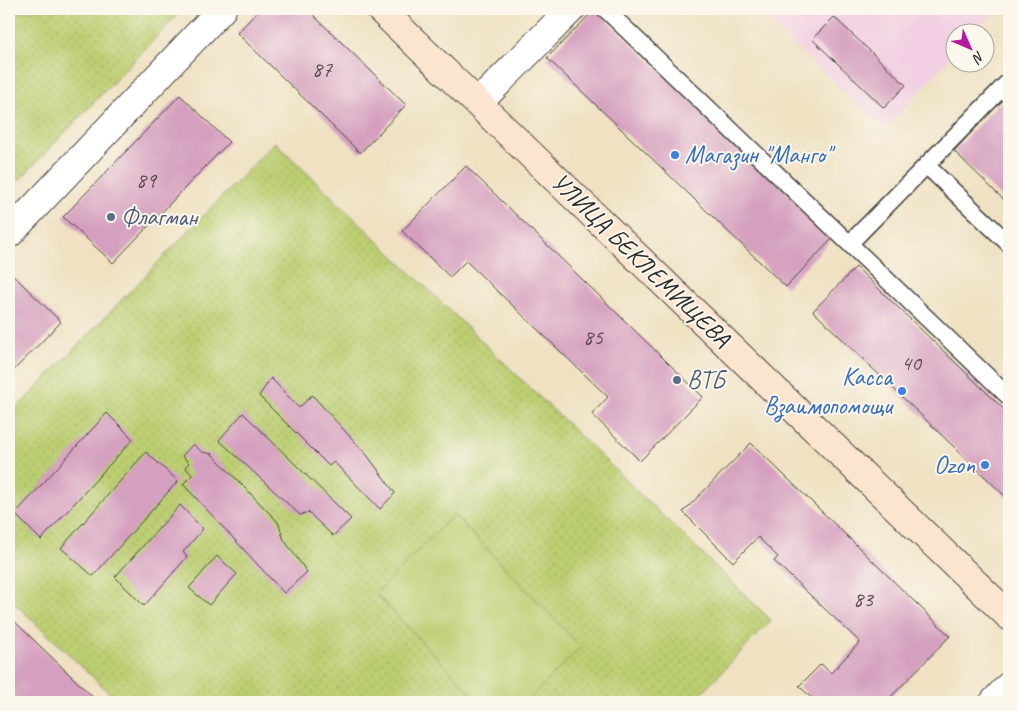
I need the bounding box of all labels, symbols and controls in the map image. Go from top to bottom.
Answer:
north arrow [946,22,996,72]
text: N [968,48,988,68]
house number: 87 [312,55,333,83]
place label: Магазин "Манго" [685,139,836,171]
marker: Магазин "Манго" [669,149,681,161]
house number: 89 [136,166,158,194]
street label: УЛИЦА БЕКЛЕМИЩЕВА [545,166,738,354]
place label: Флагман [121,201,199,233]
marker: Флагман [105,211,117,223]
house number: 85 [583,323,604,351]
house number: 40 [901,349,923,377]
place label: Касса Взаимопомощи [764,361,894,423]
place label: ВТБ [687,364,727,396]
marker: ВТБ [671,374,683,386]
marker: Касса Взаимопомощи [896,385,908,397]
place label: Ozon [934,449,976,481]
marker: Ozon [979,459,991,471]
house number: 83 [853,585,875,613]

